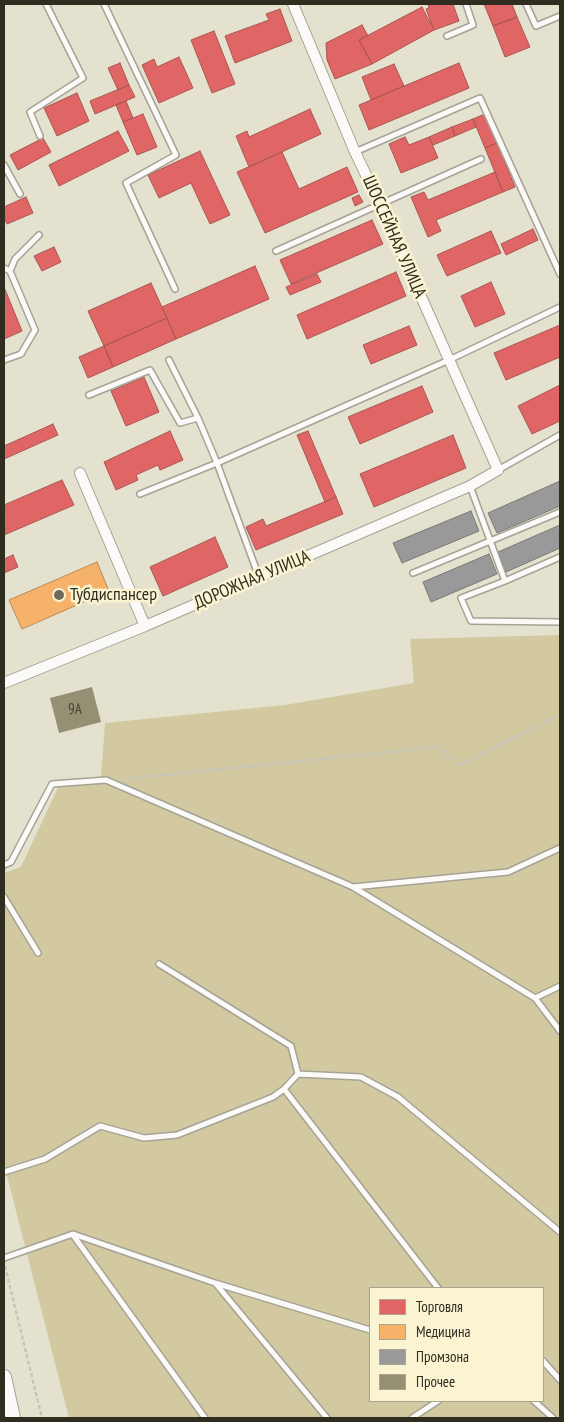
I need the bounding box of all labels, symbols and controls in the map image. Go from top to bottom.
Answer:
street label: ШОССЕЙНАЯ УЛИЦА [357,173,431,301]
street label: ДОРОЖНАЯ УЛИЦА [191,546,313,614]
place label: Тубдиспансер [70,584,157,606]
marker: Тубдиспансер [52,588,66,602]
house number: 9А [68,701,82,719]
legend [369,1287,544,1402]
text: Торговля [416,1297,463,1316]
text: Медицина [416,1322,470,1341]
text: Промзона [416,1347,469,1366]
text: Прочее [416,1372,455,1391]

